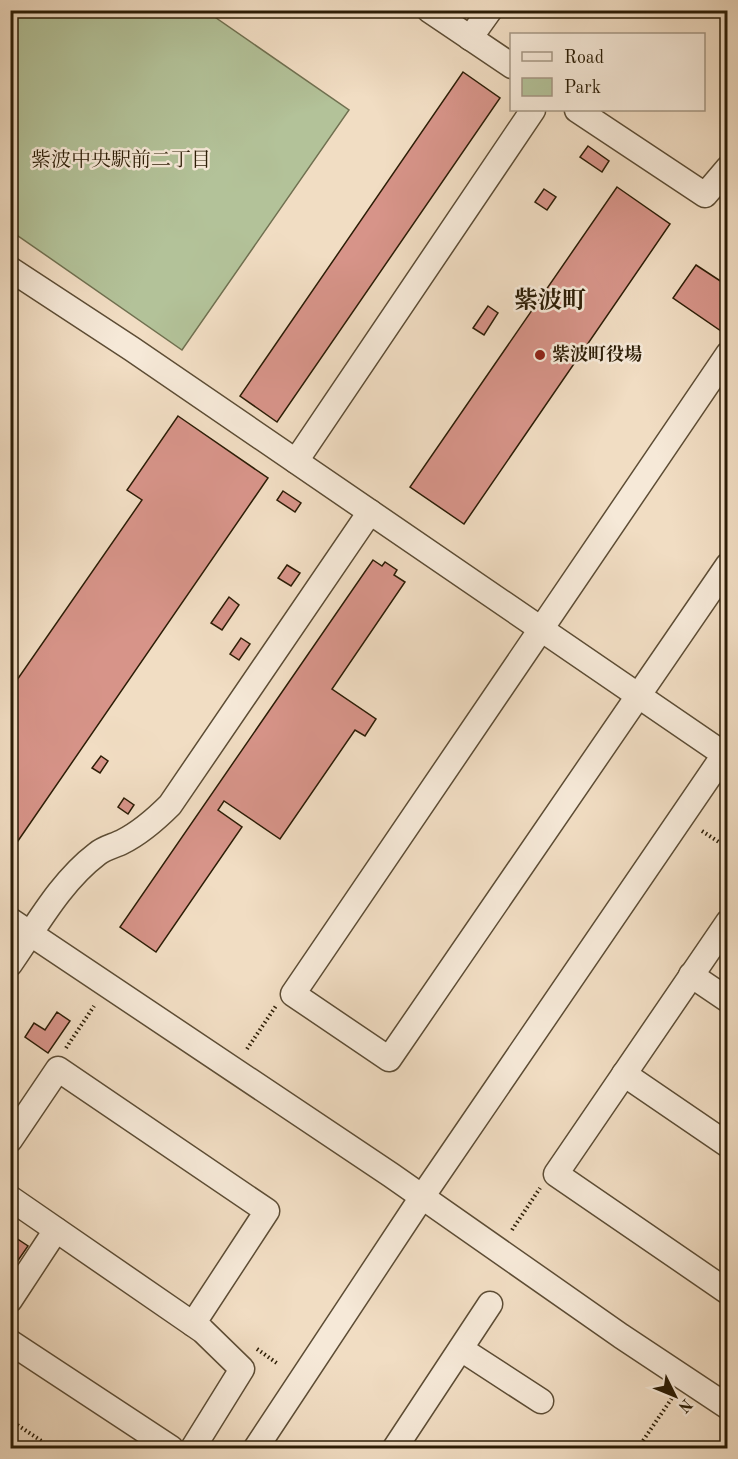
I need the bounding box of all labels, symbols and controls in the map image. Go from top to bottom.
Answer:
legend [510,33,705,111]
text: Road [564,49,604,67]
text: Park [564,79,601,97]
district label: 紫波中央駅前二丁目 [31,149,211,171]
district label: 紫波町 [514,287,586,314]
place label: 紫波町役場 [552,344,642,364]
marker: 紫波町役場 [533,348,547,362]
north arrow [645,1366,705,1426]
text: N [674,1395,695,1415]

